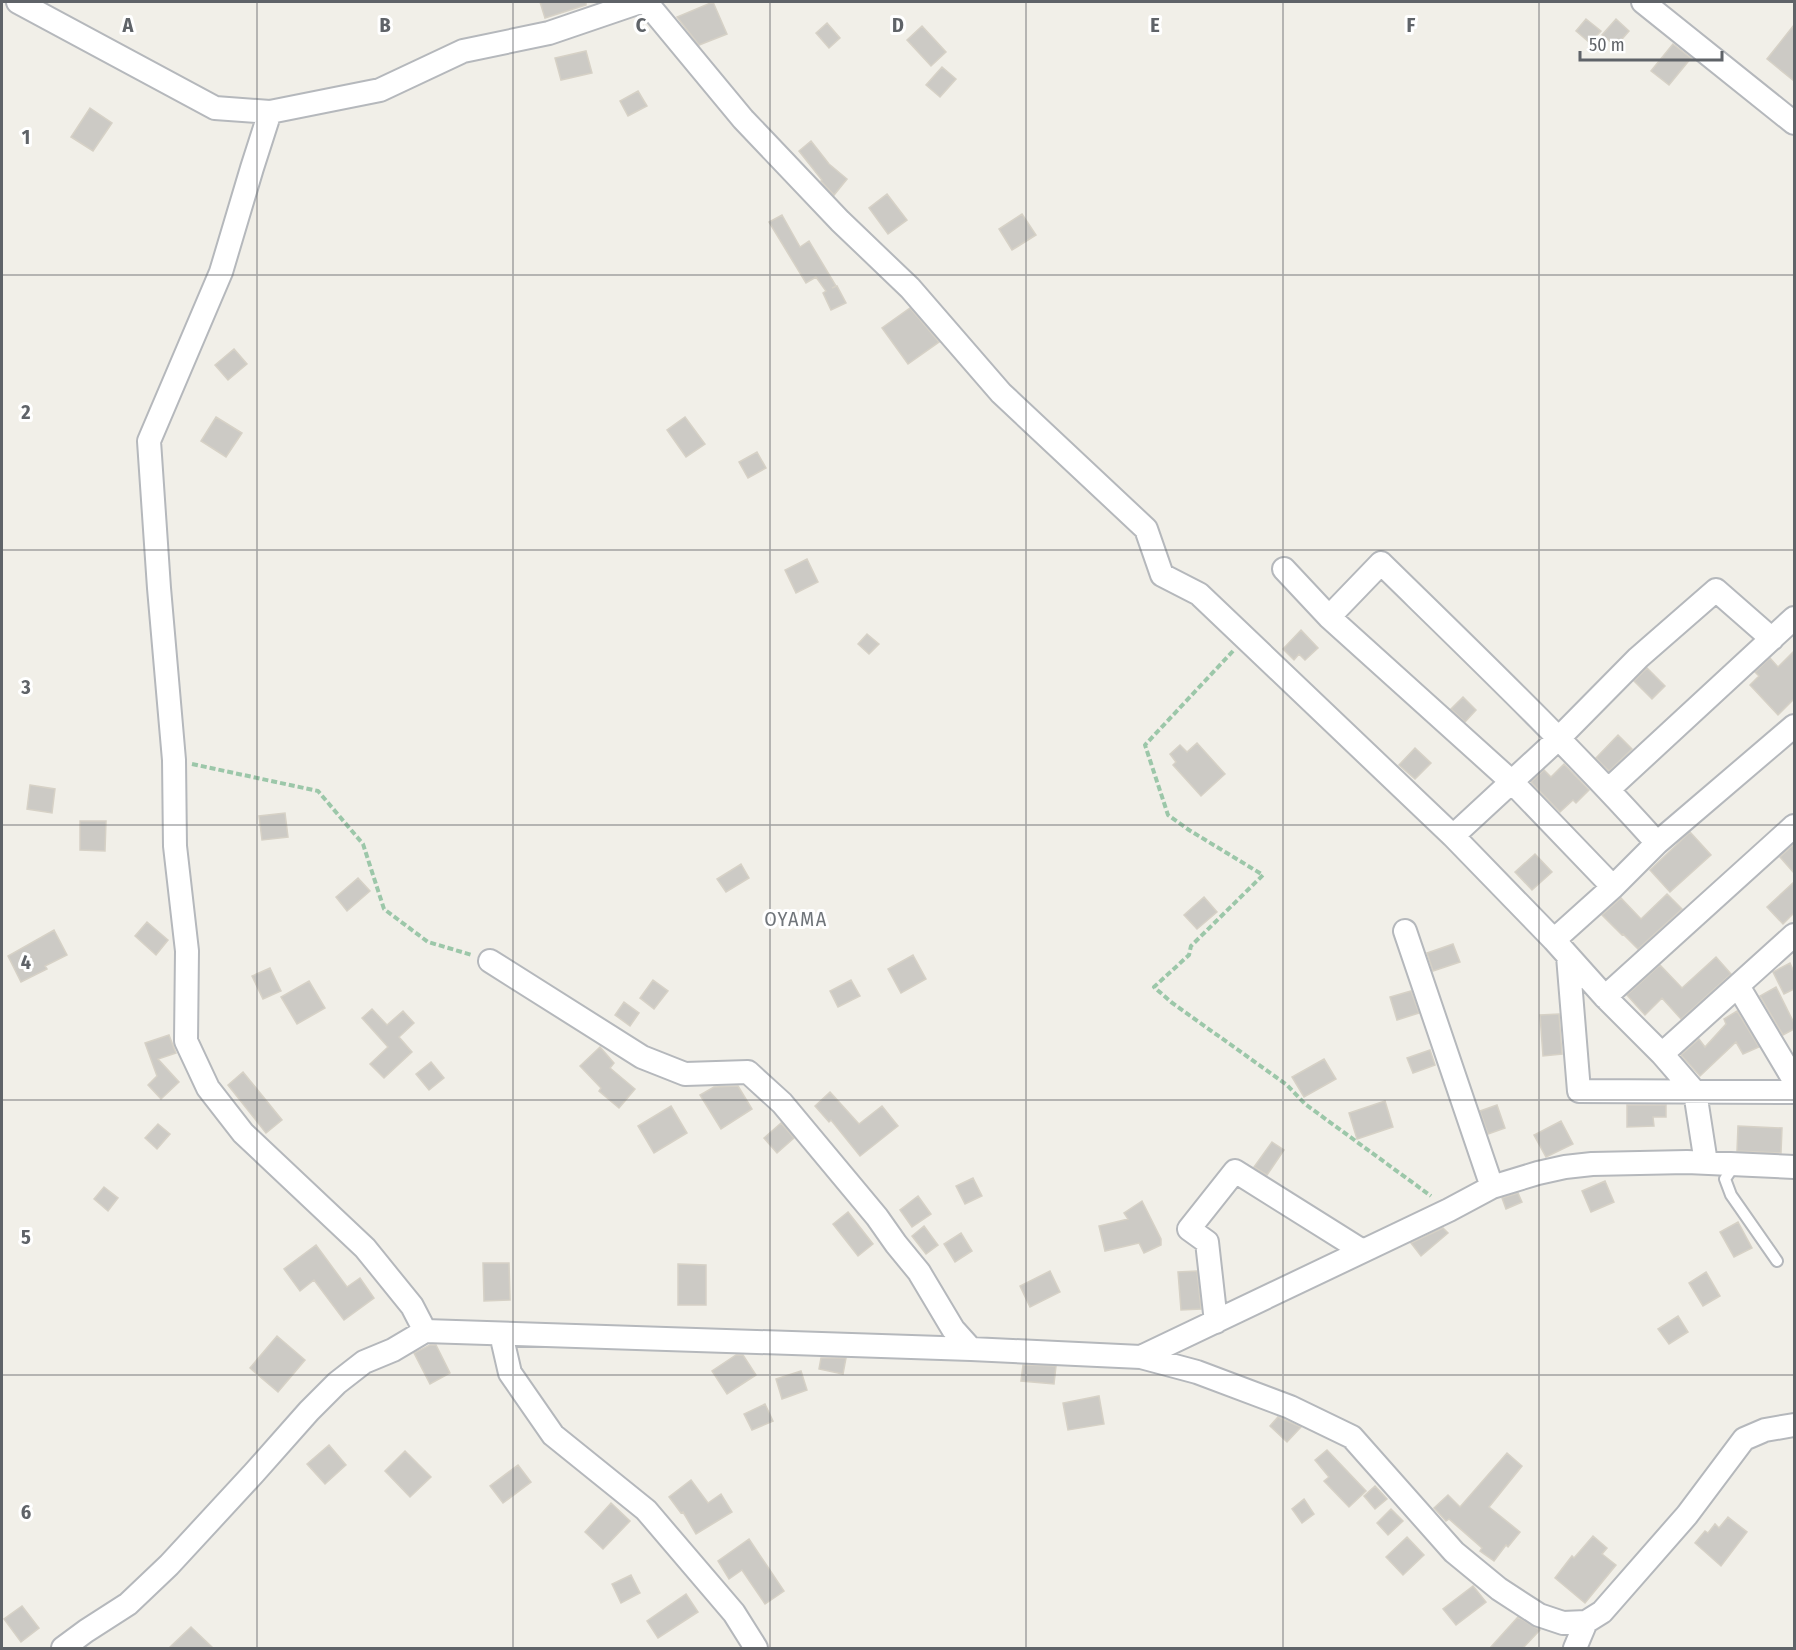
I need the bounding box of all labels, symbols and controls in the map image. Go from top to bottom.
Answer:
text: A [122,13,135,37]
text: B [379,13,391,37]
text: C [636,13,647,37]
text: D [892,13,904,37]
text: E [1150,13,1160,37]
text: F [1407,13,1416,37]
scale bar [1580,24,1722,62]
text: 50 m [1589,34,1625,56]
text: 1 [22,125,30,149]
text: 2 [20,400,31,424]
text: 3 [20,675,31,699]
district label: OYAMA [764,907,828,931]
text: 4 [21,950,31,974]
text: 5 [21,1225,31,1249]
text: 6 [21,1500,31,1524]

